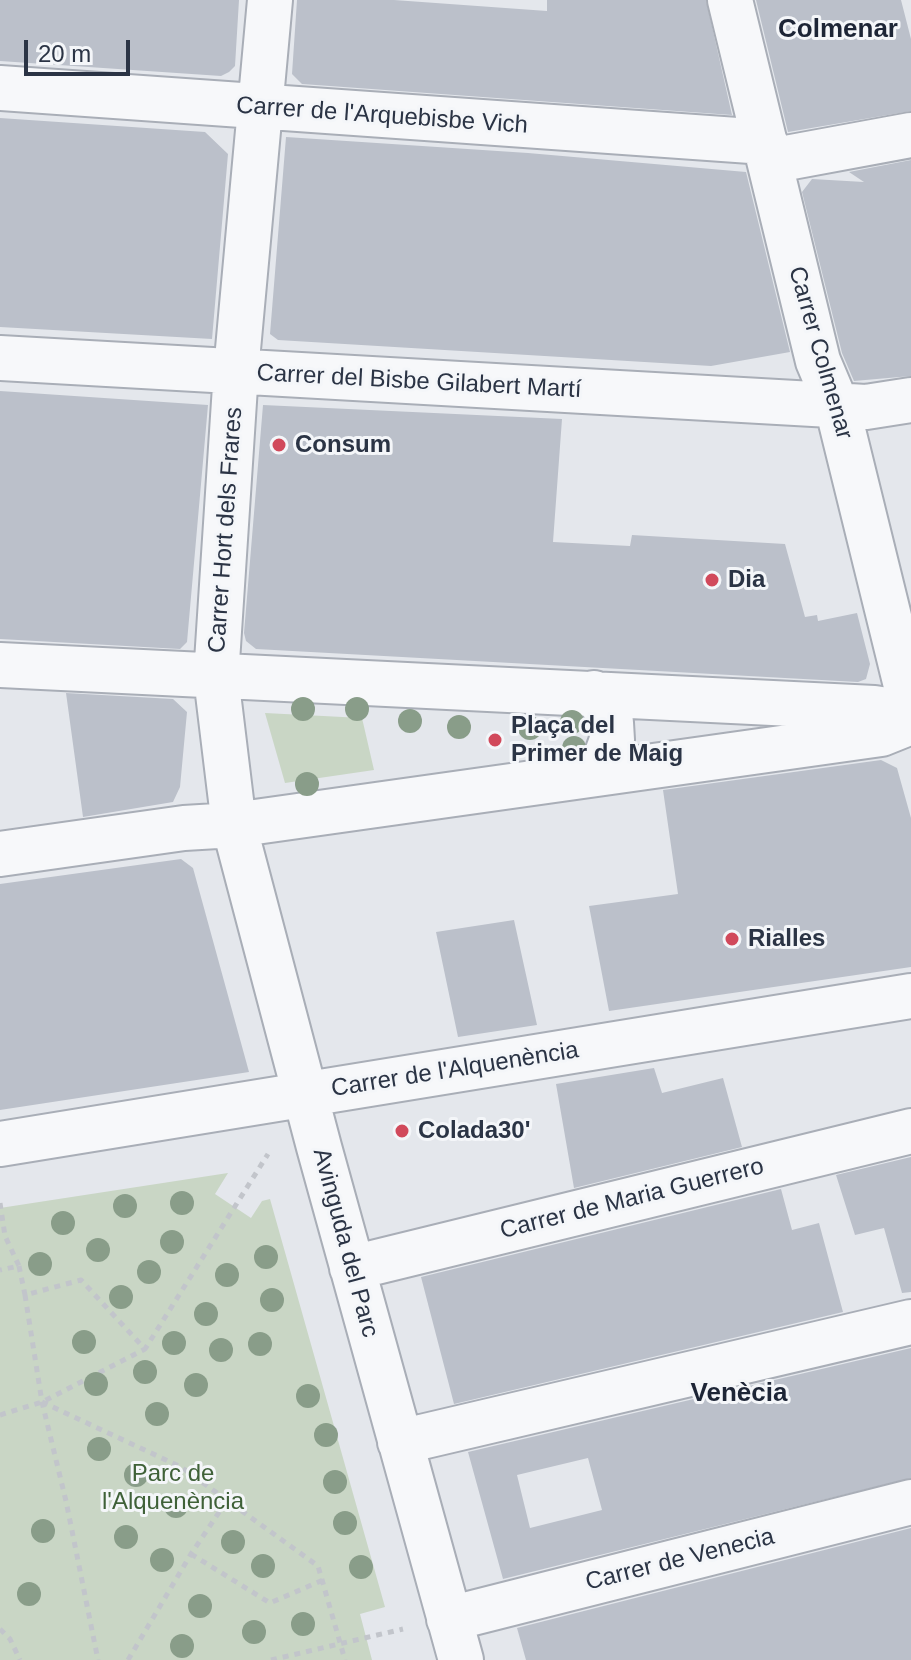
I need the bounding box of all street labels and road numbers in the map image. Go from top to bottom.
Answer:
street label: Carrer de l'Arquebisbe Vich [235,91,529,141]
street label: Carrer Colmenar [782,263,858,443]
street label: Carrer del Bisbe Gilabert Martí [256,359,582,405]
street label: Carrer Hort dels Frares [203,406,249,654]
street label: Carrer de l'Alquenència [329,1036,581,1104]
street label: Avinguda del Parc [306,1145,384,1341]
street label: Carrer de Maria Guerrero [497,1152,767,1246]
street label: Carrer de Venecia [583,1523,777,1597]

